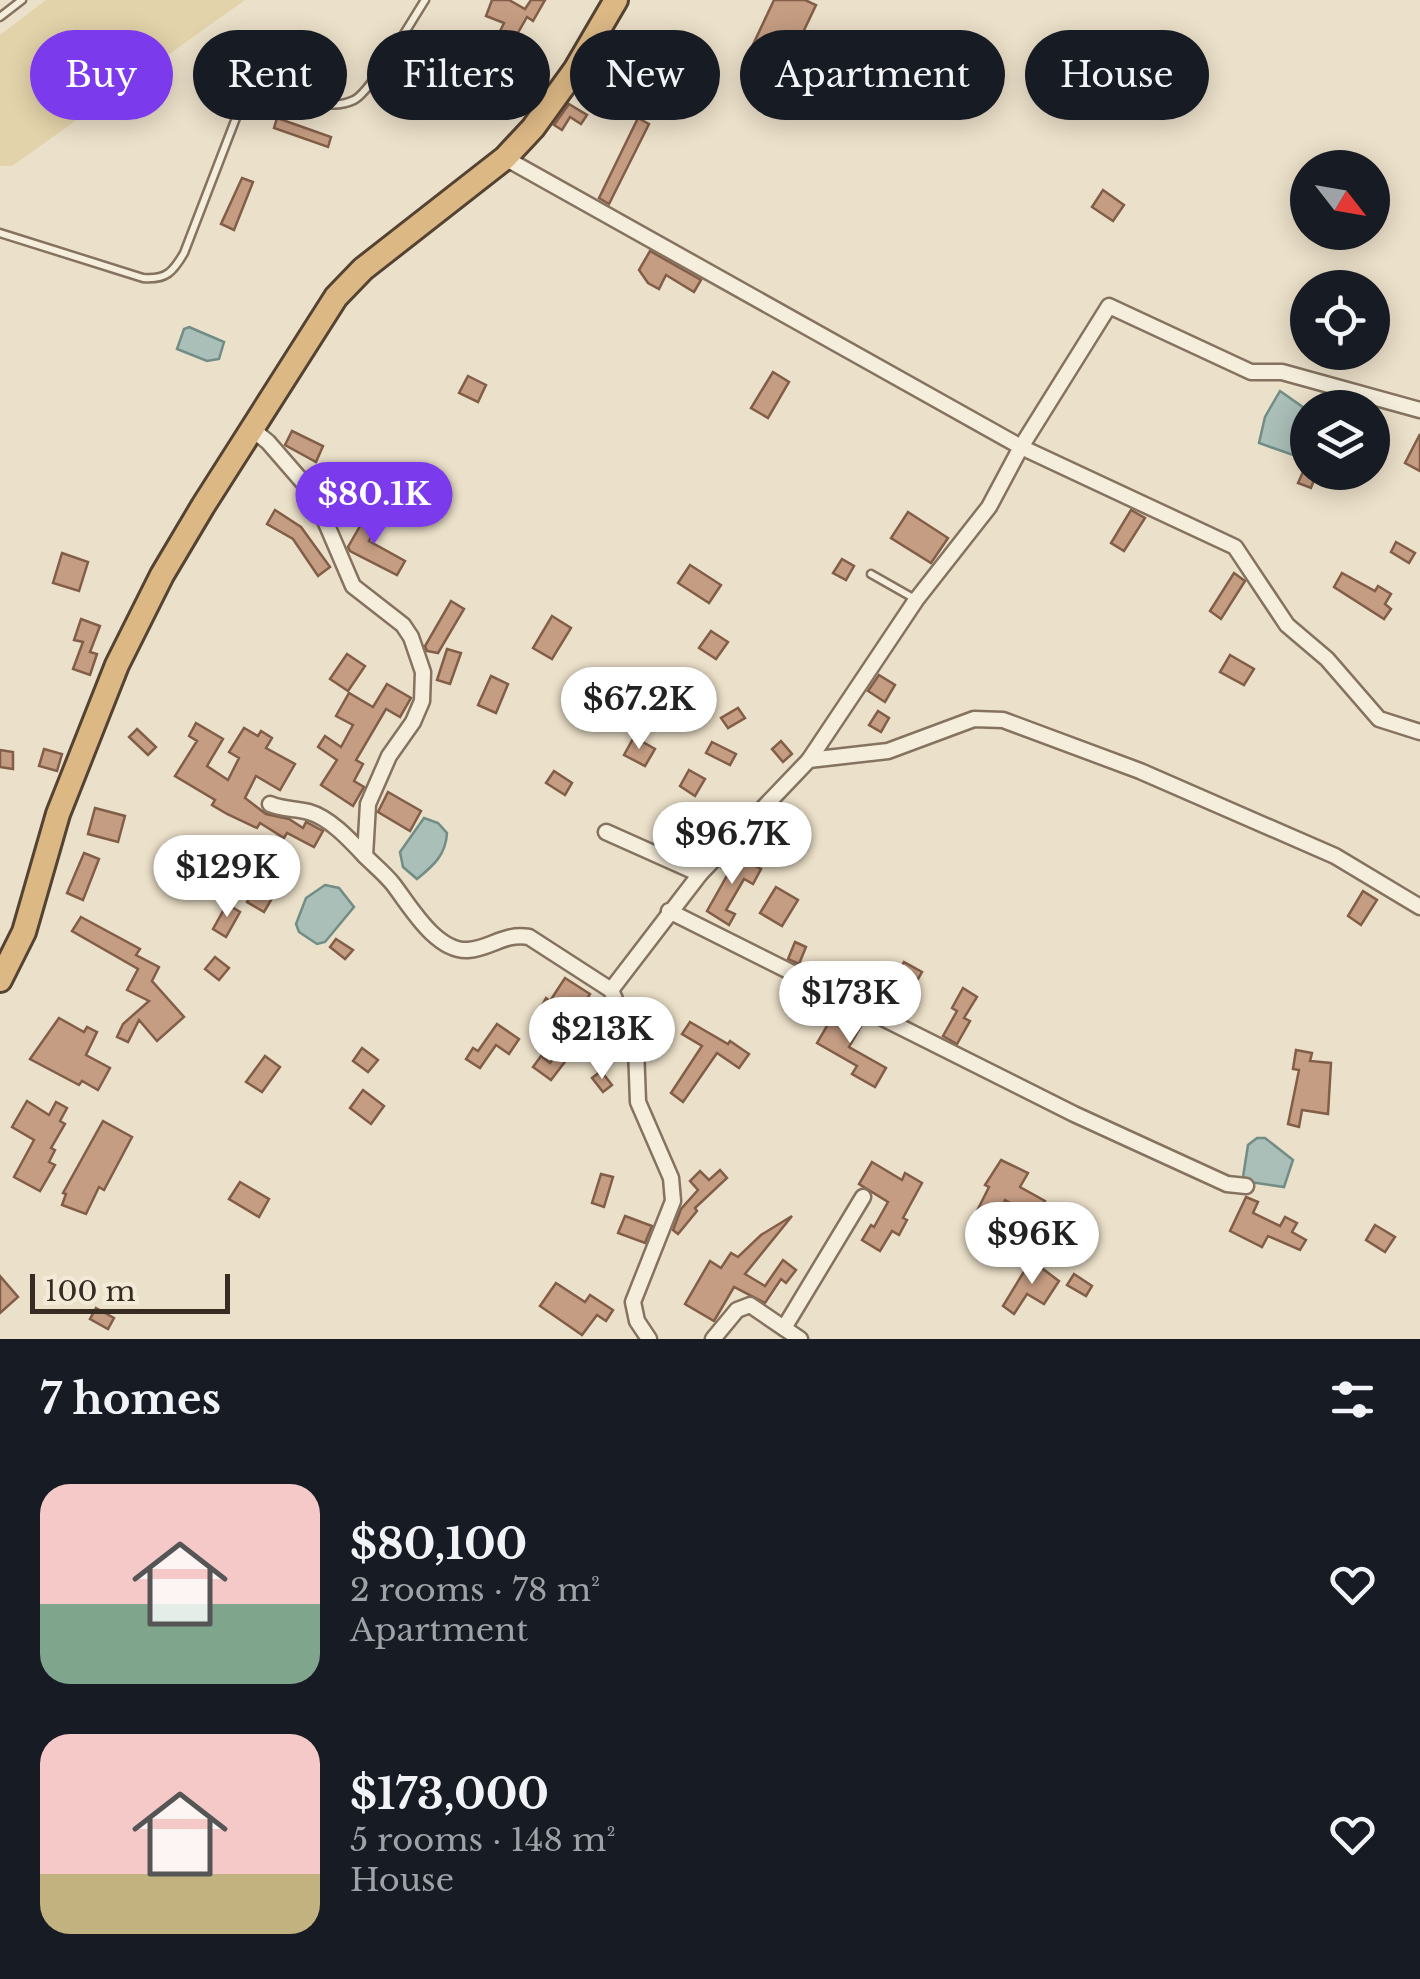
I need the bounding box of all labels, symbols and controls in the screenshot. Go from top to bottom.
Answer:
chip: Buy [30,30,173,120]
chip: Rent [193,30,347,120]
chip: Filters [367,30,550,120]
chip: New [570,30,720,120]
chip: Apartment [740,30,1005,120]
chip: House [1025,30,1209,120]
north arrow [1290,150,1390,250]
map controls [1290,150,1390,490]
button: locate [1290,270,1390,370]
button: layers [1290,390,1390,490]
pin: $80.1K [293,462,455,547]
text: $80.1K [317,474,431,514]
pin: $67.2K [558,667,720,752]
text: $67.2K [583,679,695,719]
pin: $96.7K [651,802,813,887]
text: $96.7K [675,814,789,854]
pin: $129K [157,835,297,920]
text: $129K [175,847,279,887]
pin: $173K [780,961,920,1046]
text: $173K [801,973,899,1013]
pin: $213K [532,997,672,1082]
text: $213K [551,1009,653,1049]
pin: $96K [973,1202,1091,1287]
text: $96K [987,1214,1077,1254]
scale bar [30,1269,230,1314]
text: 100 m [45,1274,136,1309]
icon: filters [1325,1372,1380,1427]
text: 7 homes [40,1373,221,1425]
text: $80,100 [350,1518,527,1570]
icon: home [120,1524,240,1644]
icon: heart [1325,1557,1380,1612]
text: 2 rooms · 78 m² [350,1570,600,1610]
text: Apartment [350,1610,528,1650]
text: $173,000 [350,1768,549,1820]
icon: home [120,1774,240,1894]
icon: heart [1325,1807,1380,1862]
text: 5 rooms · 148 m² [350,1820,616,1860]
text: House [350,1860,454,1900]

